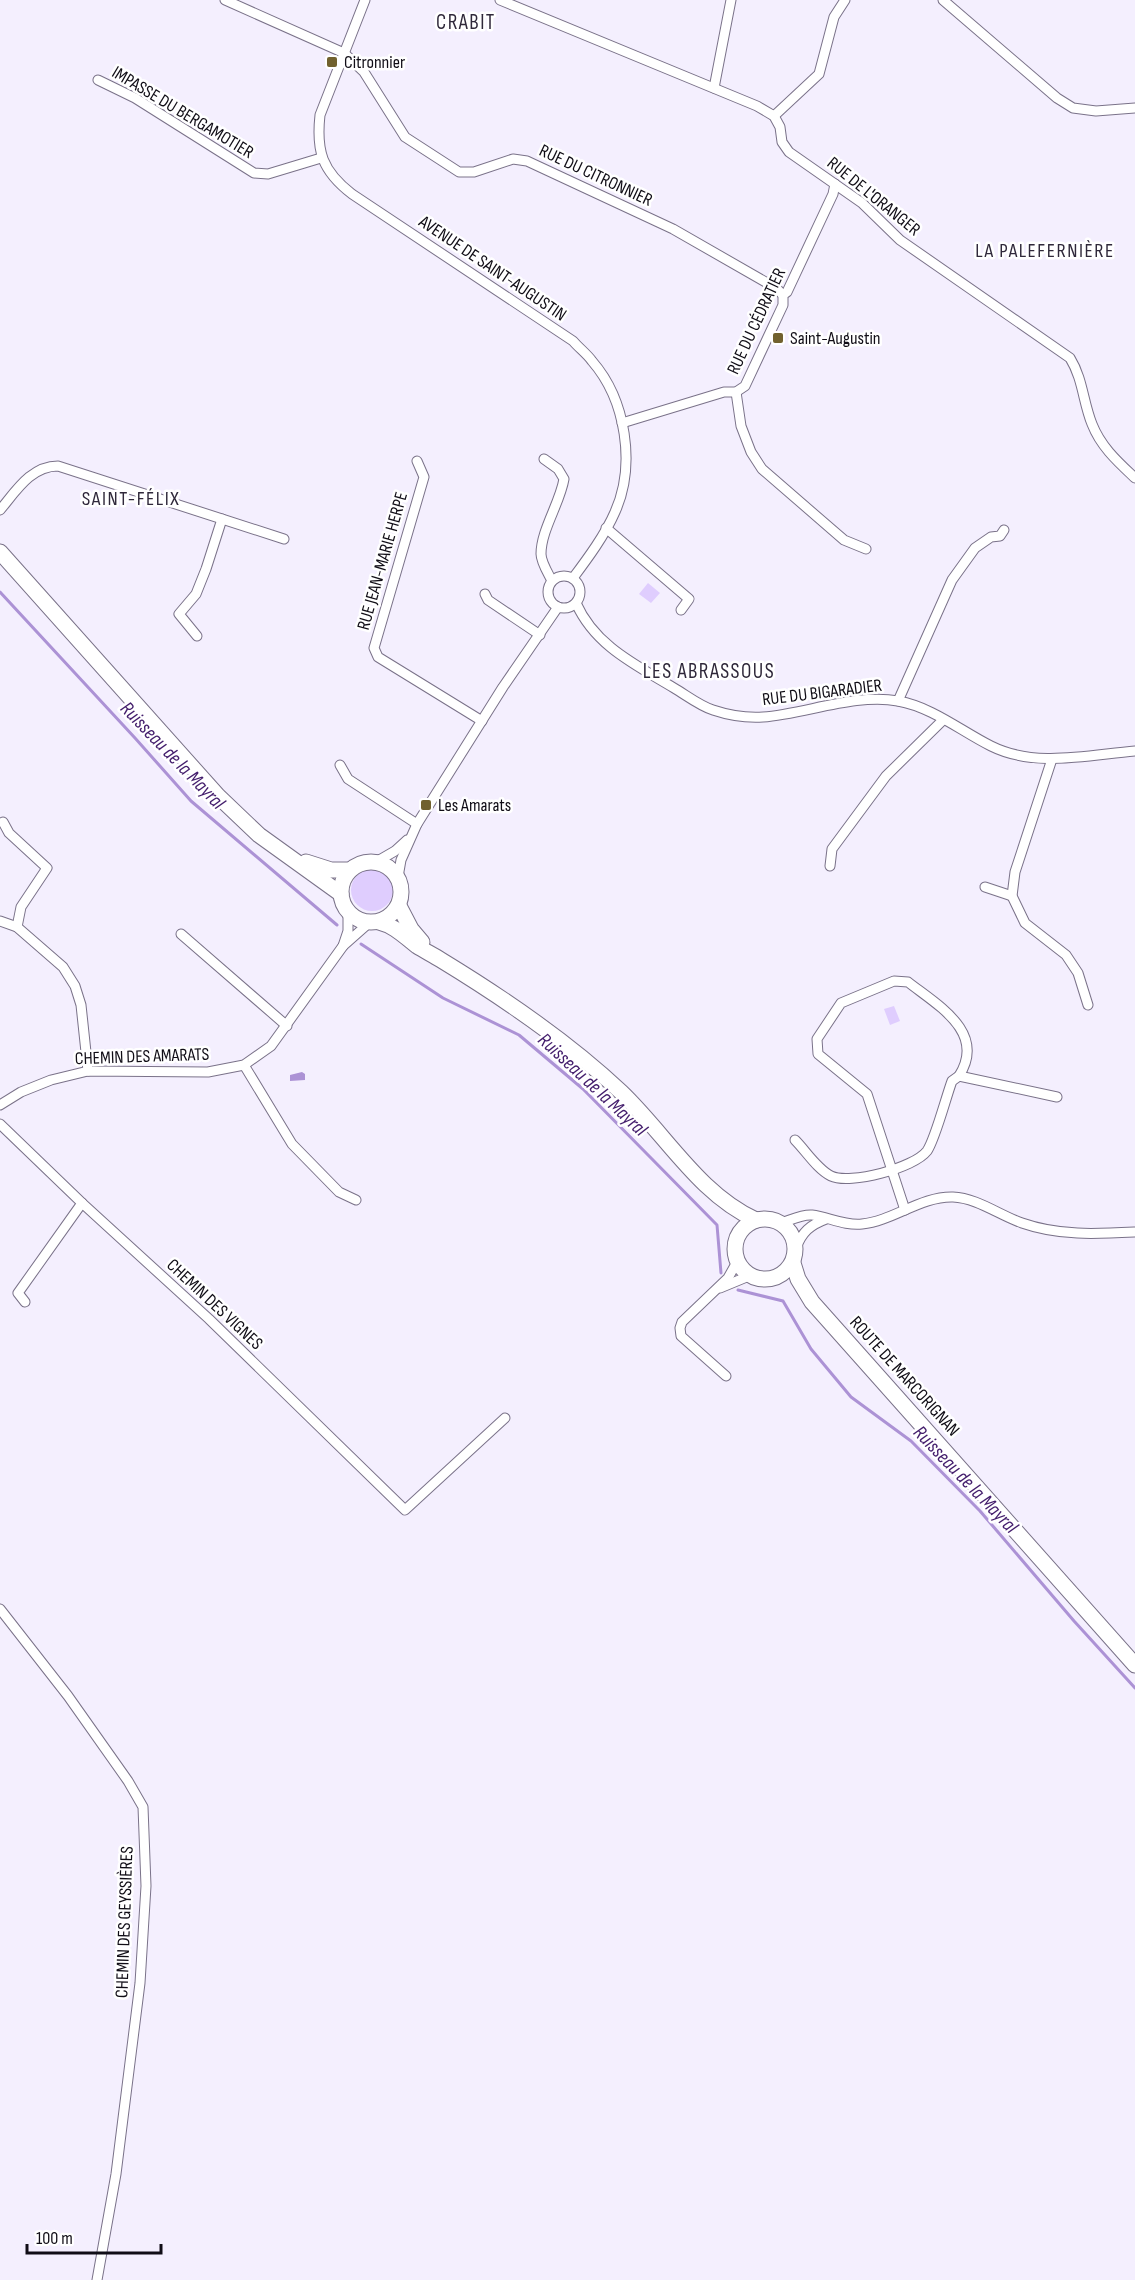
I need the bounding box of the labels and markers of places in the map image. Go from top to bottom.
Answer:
place label: Citronnier [344,52,405,73]
marker: Citronnier [325,55,339,69]
place label: Saint-Augustin [790,328,881,349]
marker: Saint-Augustin [771,331,785,345]
place label: Les Amarats [438,795,511,816]
marker: Les Amarats [419,798,433,812]

